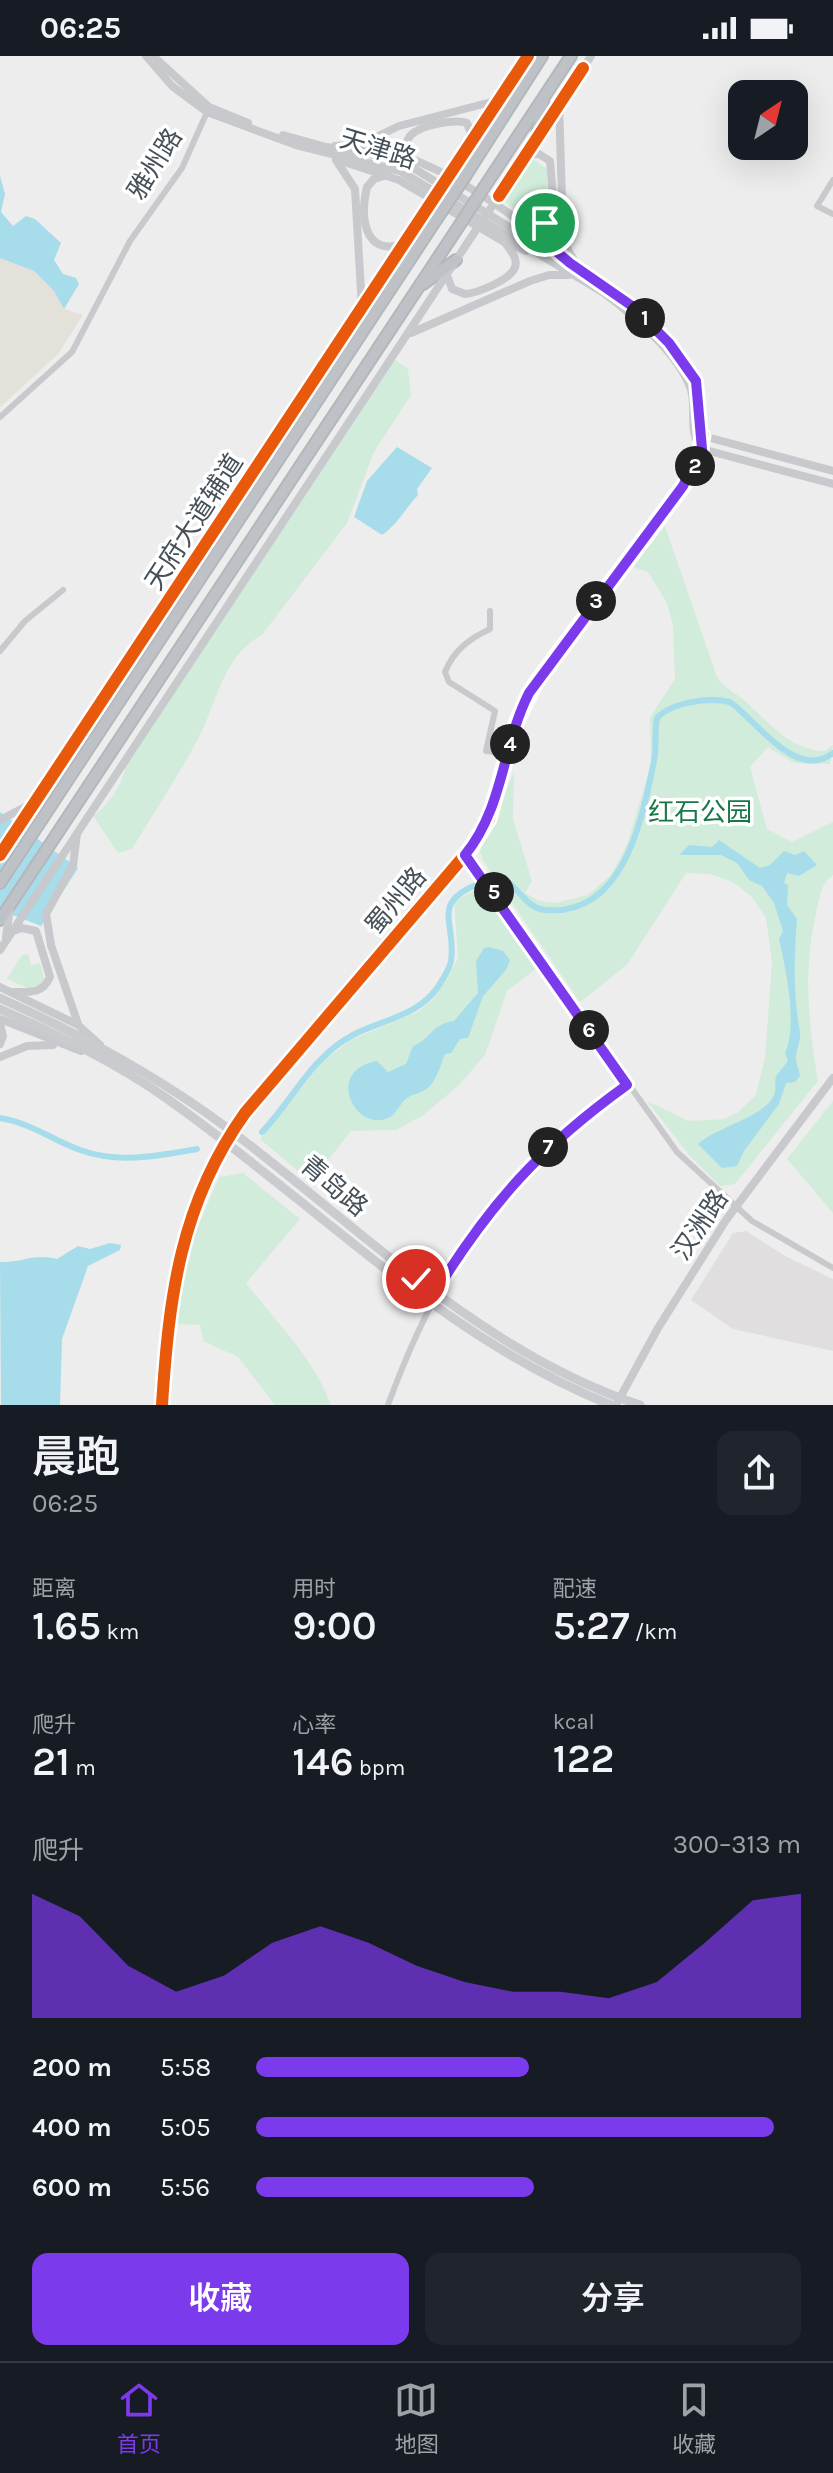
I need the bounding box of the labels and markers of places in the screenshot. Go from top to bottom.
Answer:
pin [511,189,579,257]
pin: 1 [625,298,665,338]
pin: 2 [675,446,715,486]
pin: 3 [576,581,616,621]
pin: 4 [490,724,530,764]
pin: 5 [474,872,514,912]
pin: 6 [569,1010,609,1050]
pin: 7 [528,1127,568,1167]
pin [382,1245,450,1313]

